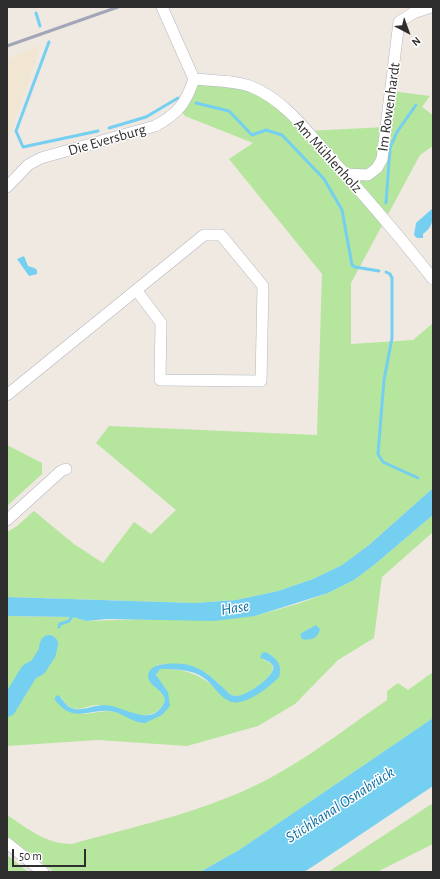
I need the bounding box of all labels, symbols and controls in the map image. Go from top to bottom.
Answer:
north arrow [388,12,428,52]
text: N [410,35,423,48]
street label: Im Rowenhardt [374,61,404,153]
street label: Am Mühlenholz [290,115,366,197]
street label: Die Eversburg [66,120,148,160]
water label: Hase [220,596,250,620]
water label: Stichkanal Osnabrück [282,763,398,847]
scale bar [14,841,88,867]
text: 50 m [19,850,42,862]

